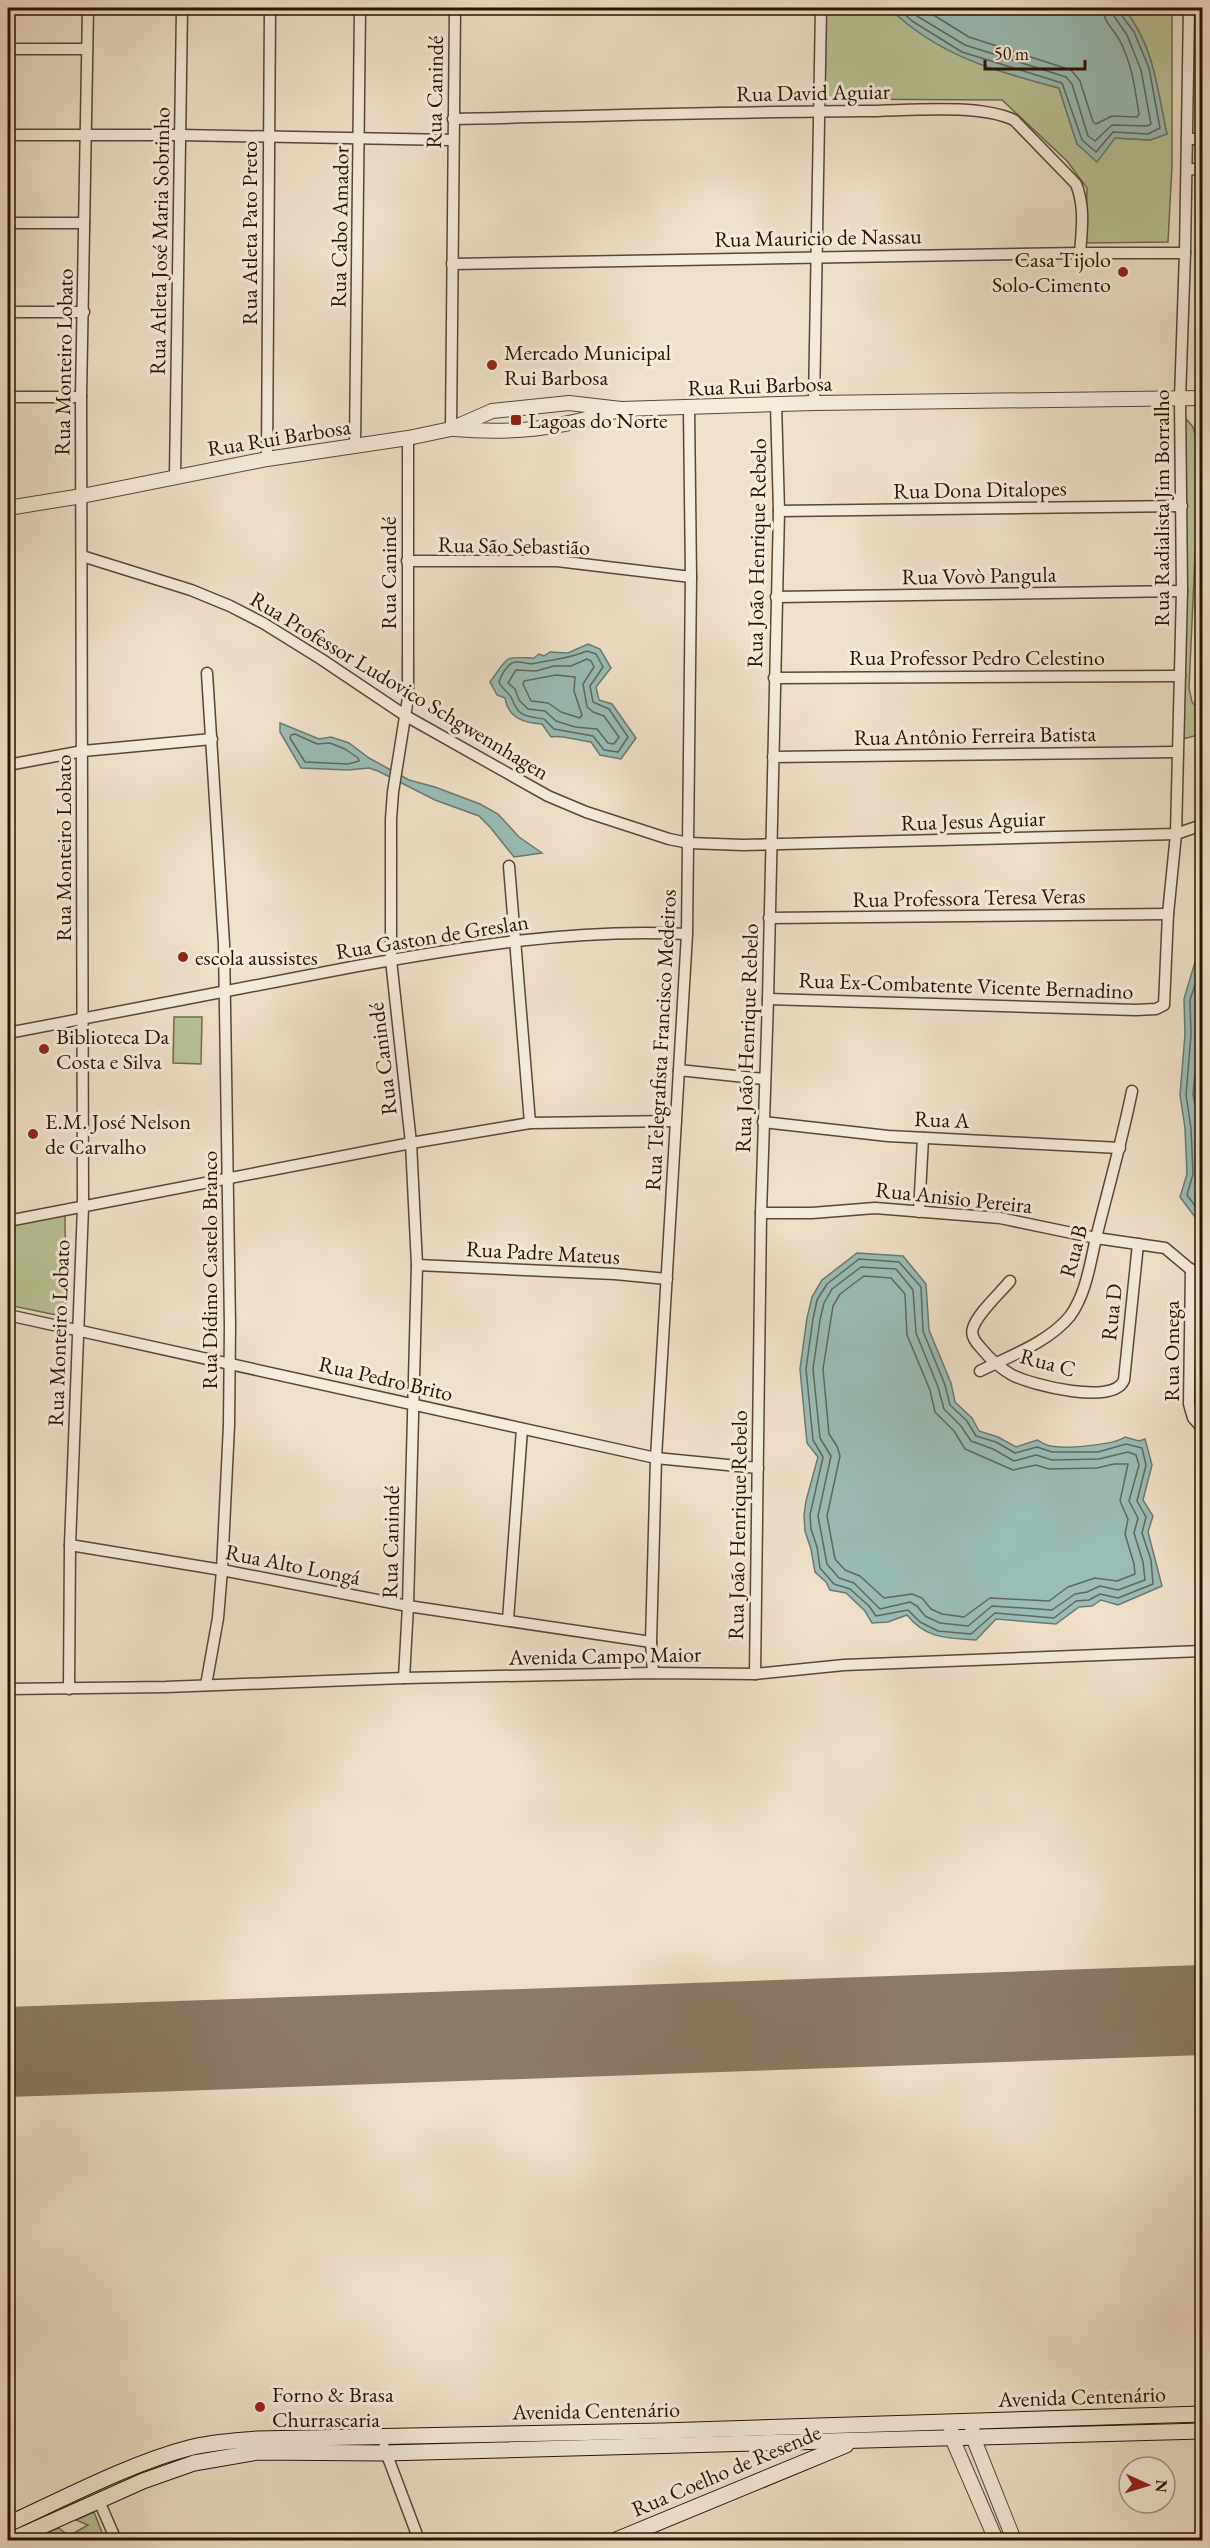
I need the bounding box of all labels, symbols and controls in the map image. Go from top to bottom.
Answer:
scale bar [985,33,1086,71]
street label: Rua Canindé [419,35,450,149]
text: 50 m [994,42,1029,65]
street label: Rua David Aguiar [736,77,891,108]
street label: Rua Atleta José Maria Sobrinho [143,107,176,375]
street label: Rua Atleta Pato Preto [235,141,264,325]
street label: Rua Cabo Amador [324,145,355,308]
street label: Rua Mauricio de Nassau [714,221,922,254]
place label: Casa Tijolo Solo-Cimento [992,245,1111,299]
marker: Casa Tijolo Solo-Cimento [1116,265,1130,279]
street label: Rua Monteiro Lobato [47,268,80,456]
place label: Mercado Municipal Rui Barbosa [504,338,671,392]
marker: Mercado Municipal Rui Barbosa [485,358,499,372]
street label: Rua Rui Barbosa [687,368,833,403]
street label: Rua Radialista Jim Borralho [1147,389,1176,627]
place label: Lagoas do Norte [528,406,668,435]
street label: Rua Rui Barbosa [205,412,353,463]
marker: Lagoas do Norte [509,413,523,427]
street label: Rua João Henrique Rebelo [740,438,773,668]
street label: Rua Dona Ditalopes [893,473,1067,506]
street label: Rua Canindé [374,516,403,630]
street label: Rua São Sebastião [438,530,590,561]
street label: Rua Vovò Pangula [901,560,1057,591]
street label: Rua Professor Ludovico Schgwennhagen [245,584,555,787]
street label: Rua Professor Pedro Celestino [849,643,1105,672]
street label: Rua Antônio Ferreira Batista [853,719,1097,752]
street label: Rua Monteiro Lobato [49,754,78,942]
street label: Rua Jesus Aguiar [900,803,1046,838]
street label: Rua Professora Teresa Veras [852,881,1086,914]
street label: Rua Telegrafista Francisco Medeiros [638,888,683,1192]
street label: Rua Gaston de Greslan [333,907,531,966]
street label: Rua João Henrique Rebelo [728,923,765,1153]
place label: escola aussistes [195,943,318,972]
marker: escola aussistes [176,950,190,964]
street label: Rua Ex-Combatente Vicente Bernadino [798,965,1134,1006]
street label: Rua Canindé [361,1001,404,1117]
place label: Biblioteca Da Costa e Silva [56,1022,170,1076]
marker: Biblioteca Da Costa e Silva [37,1042,51,1056]
street label: Rua A [914,1104,971,1135]
place label: E.M. José Nelson de Carvalho [45,1107,191,1161]
marker: E.M. José Nelson de Carvalho [26,1127,40,1141]
street label: Rua Dídimo Castelo Branco [195,1150,224,1390]
street label: Rua Anisio Pereira [874,1175,1034,1220]
street label: Rua B [1053,1222,1094,1281]
street label: Rua Padre Mateus [465,1234,621,1271]
street label: Rua Monteiro Lobato [41,1239,76,1427]
street label: Rua D [1094,1282,1129,1342]
street label: Rua Omega [1157,1300,1186,1402]
street label: Rua C [1017,1341,1079,1384]
street label: Rua Pedro Brito [316,1349,456,1408]
street label: Rua João Henrique Rebelo [721,1410,754,1640]
street label: Rua Canindé [375,1485,406,1599]
street label: Rua Alto Longá [223,1537,363,1592]
street label: Avenida Campo Maior [507,1639,702,1672]
street label: Avenida Centenário [997,2379,1167,2414]
place label: Forno & Brasa Churrascaria [272,2380,394,2434]
street label: Avenida Centenário [511,2395,680,2426]
marker: Forno & Brasa Churrascaria [253,2400,267,2414]
street label: Rua Coelho de Resende [627,2417,826,2523]
north arrow [1117,2455,1177,2515]
text: N [1151,2479,1172,2493]

